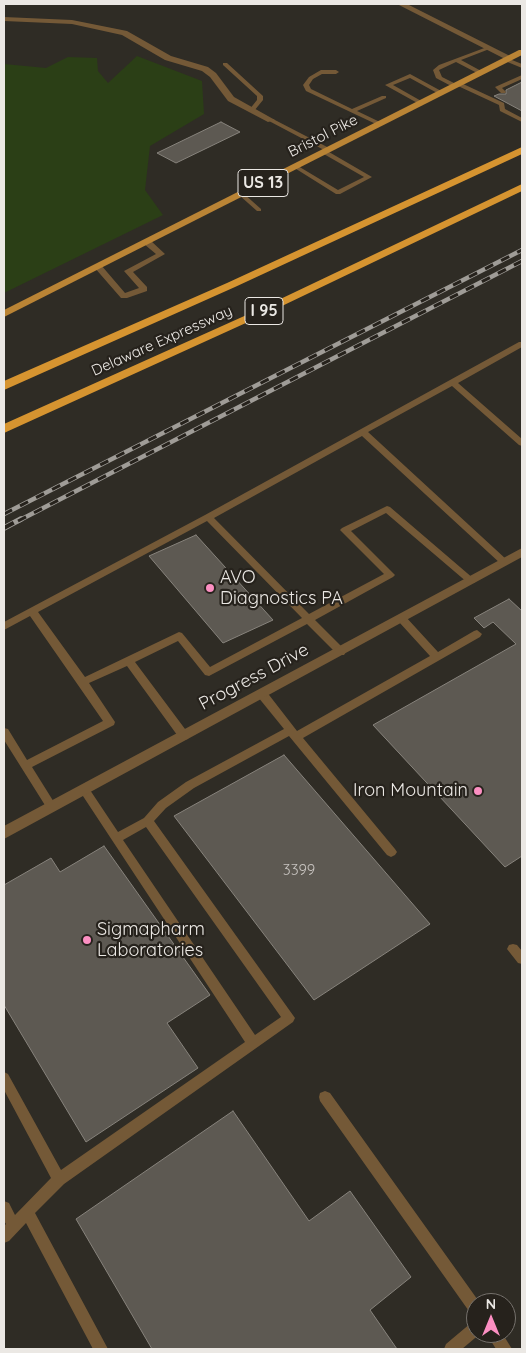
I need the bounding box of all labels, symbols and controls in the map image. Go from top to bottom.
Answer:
street label: Bristol Pike [285,111,361,161]
road number: US 13 [238,170,288,197]
road number: I 95 [245,298,283,324]
street label: Delaware Expressway [89,302,235,380]
place label: AVO Diagnostics PA [220,567,343,610]
marker: AVO Diagnostics PA [204,582,216,594]
street label: Progress Drive [195,639,313,715]
place label: Iron Mountain [353,780,468,802]
marker: Iron Mountain [472,785,484,797]
house number: 3399 [283,861,315,879]
place label: Sigmapharm Laboratories [97,919,205,962]
marker: Sigmapharm Laboratories [81,934,93,946]
north arrow [466,1293,516,1343]
text: N [486,1295,496,1313]

